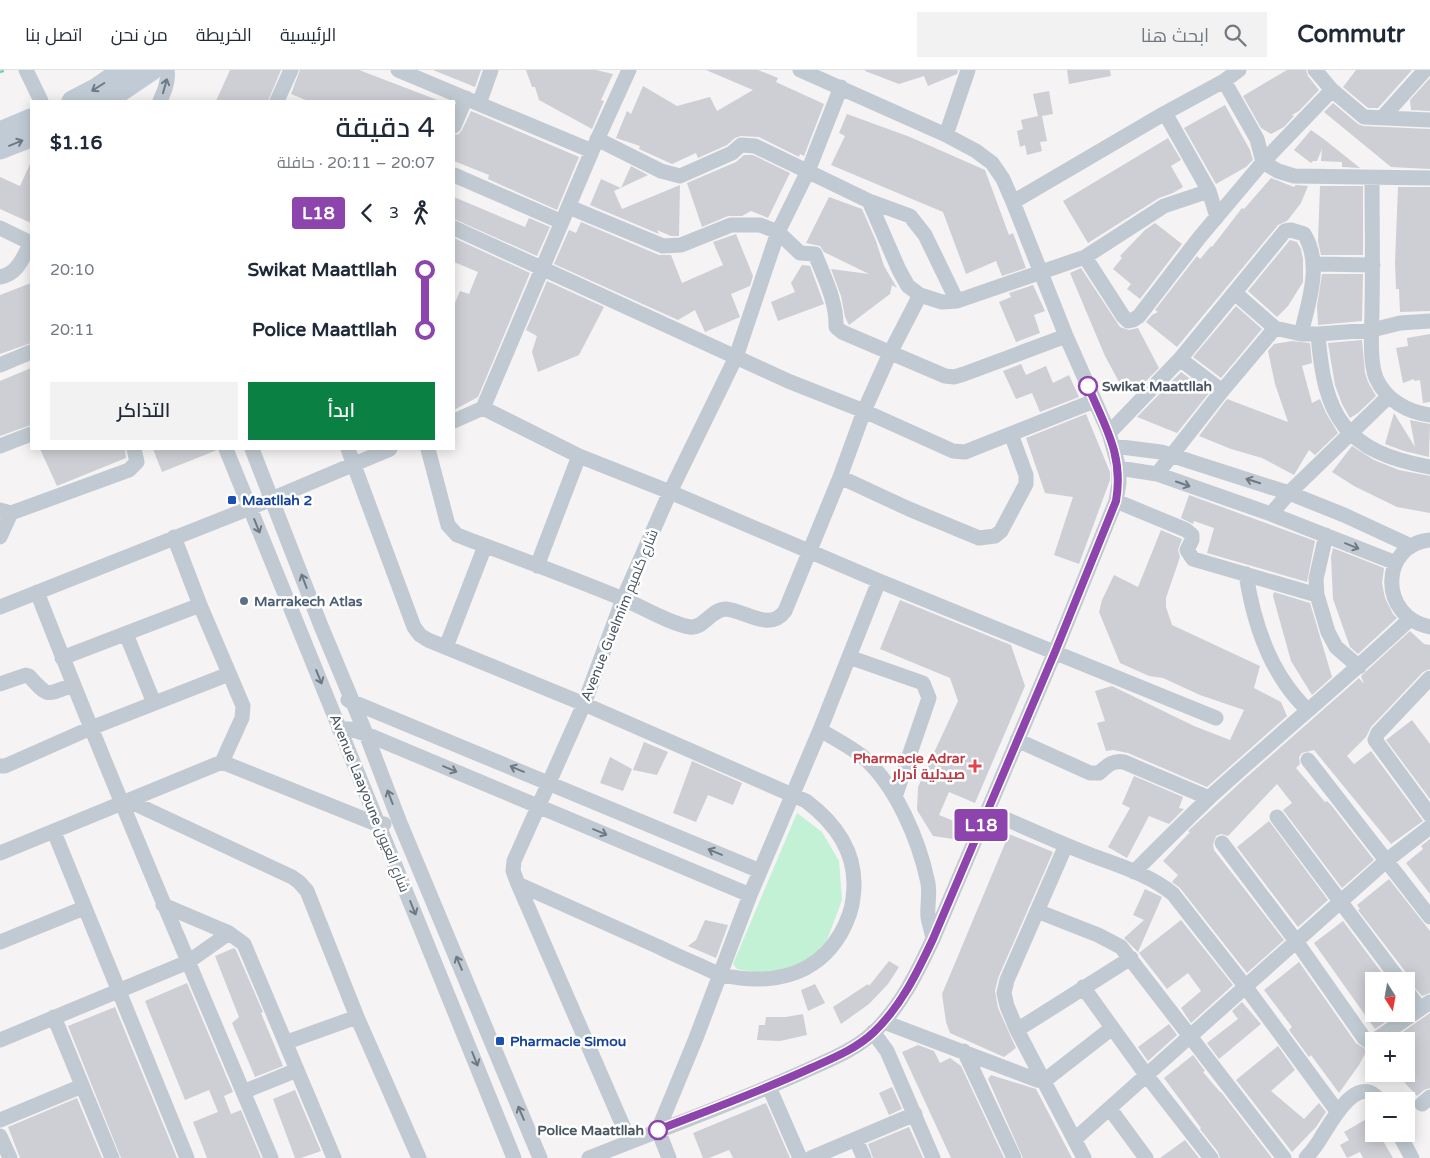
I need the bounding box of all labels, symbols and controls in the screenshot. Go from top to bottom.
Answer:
search box [917,12,1267,57]
text: Commutr [1297,20,1405,49]
icon: search [1221,21,1249,49]
text: اتصل بنا [25,24,83,46]
text: من نحن [111,24,168,46]
text: الخريطة [196,24,252,46]
text: الرئيسية [280,24,336,46]
text: ابحث هنا [1141,25,1209,47]
one-way arrow [161,78,170,94]
one-way arrow [92,82,106,92]
text: 4 دقيقة [336,111,435,145]
text: $1.16 [50,132,102,154]
one-way arrow [7,138,23,147]
text: 20:07 – 20:11 · حافلة [277,153,435,173]
icon: back [353,199,381,227]
icon: walk [407,199,435,227]
text: L18 [302,202,335,224]
text: 3 [389,203,399,223]
text: Swikat Maattllah [248,259,397,281]
text: 20:10 [50,260,94,280]
text: Police Maattllah [252,319,397,341]
text: 20:11 [50,320,94,340]
marker: Swikat Maattllah [1078,376,1098,396]
place label: Swikat Maattllah [1102,378,1212,395]
button: التذاكر [50,382,238,440]
button: ابدأ [248,382,435,440]
one-way arrow [1245,476,1261,486]
one-way arrow [1175,479,1191,489]
place label: Maatllah 2 [242,492,312,509]
marker: Maatllah 2 [226,494,238,506]
one-way arrow [254,519,263,534]
street label: Avenue Guelmim شارع كلميم [577,527,663,704]
one-way arrow [1344,541,1359,551]
one-way arrow [299,573,308,589]
place label: Marrakech Atlas [254,593,363,610]
marker: Marrakech Atlas [238,595,250,607]
one-way arrow [314,669,324,684]
street label: Avenue Laayoune شارع العيون [326,712,413,895]
place label: Pharmacie Adrar صيدلية أدرار [853,750,966,783]
marker: Pharmacie Adrar صيدلية أدرار [969,760,981,772]
one-way arrow [510,764,525,774]
one-way arrow [442,765,457,774]
one-way arrow [385,789,394,805]
line badge: L18 [952,809,1010,841]
text: L18 [965,814,997,836]
one-way arrow [592,827,607,837]
one-way arrow [708,847,723,857]
one-way arrow [409,900,419,915]
one-way arrow [453,956,463,971]
north arrow [1365,972,1415,1022]
map controls [1365,972,1415,1142]
button: + [1365,1032,1415,1082]
place label: Pharmacie Simou [510,1033,626,1050]
marker: Pharmacie Simou [494,1035,506,1047]
one-way arrow [471,1051,480,1066]
button: − [1365,1092,1415,1142]
one-way arrow [516,1106,525,1121]
marker: Police Maattllah [648,1120,668,1140]
place label: Police Maattllah [537,1122,644,1139]

